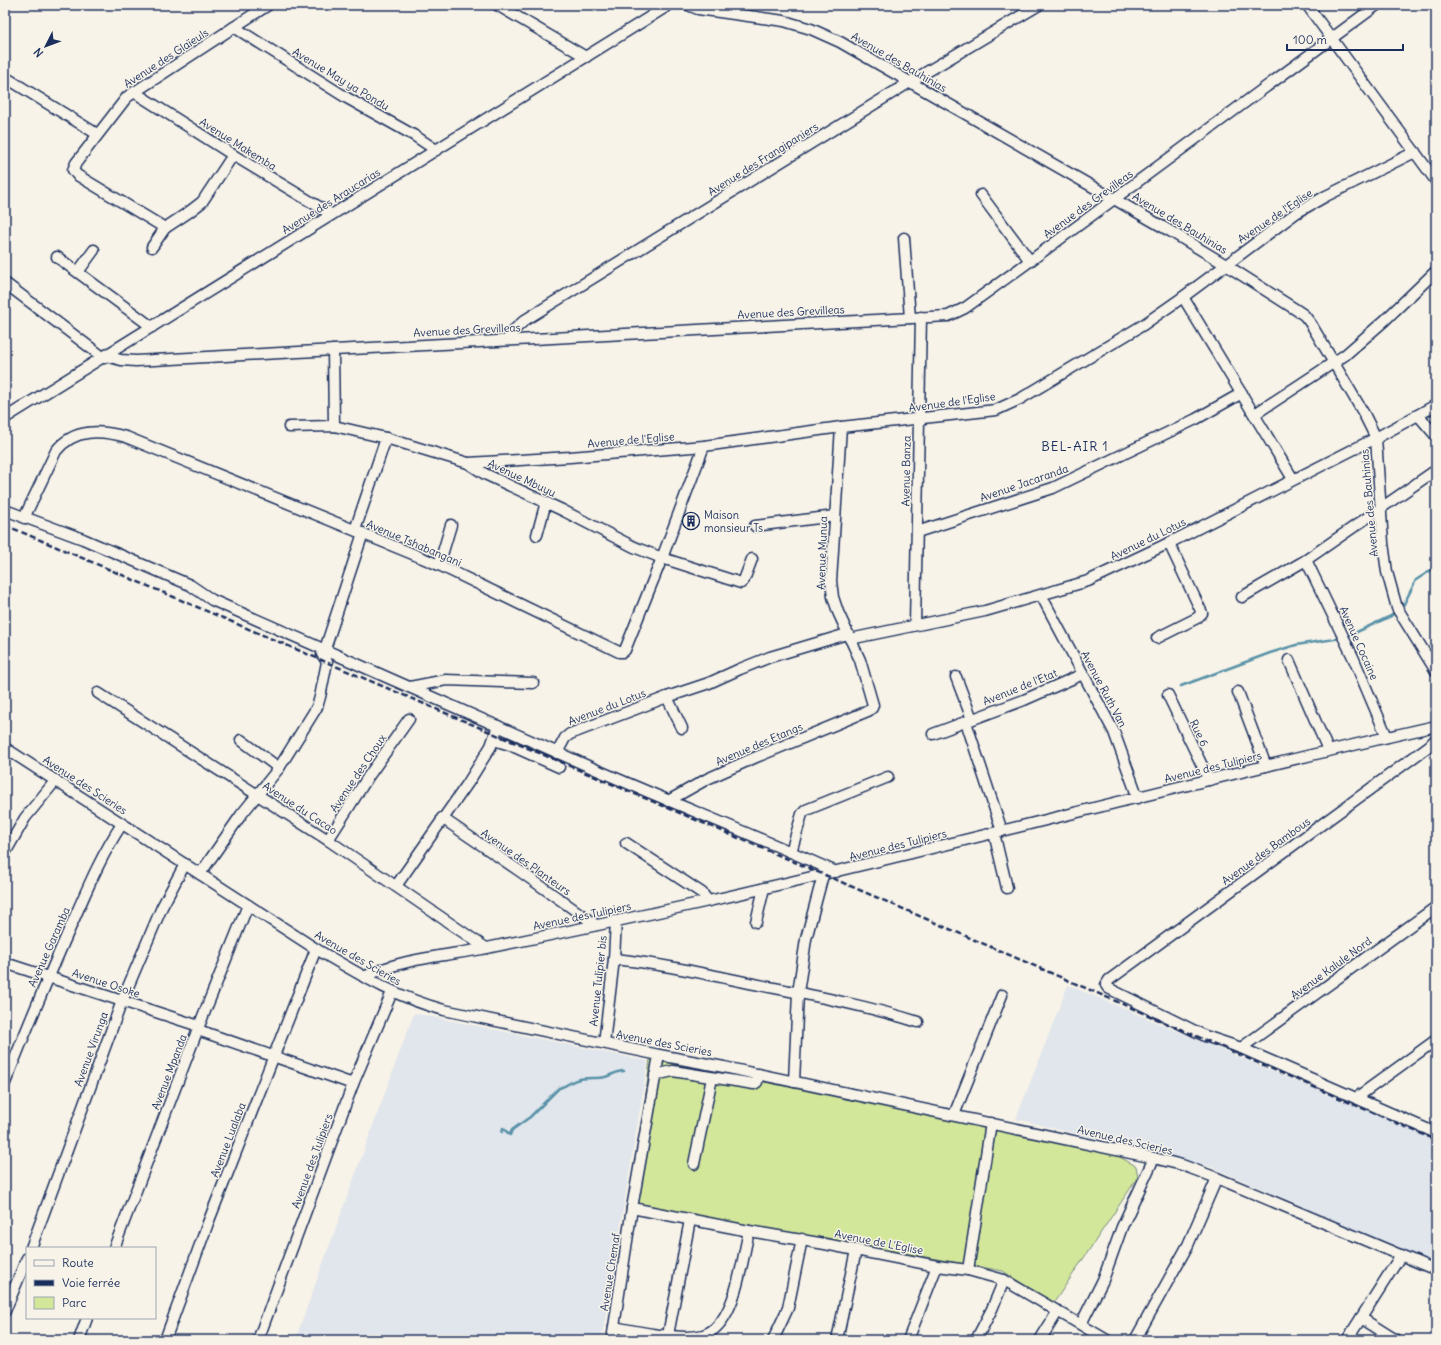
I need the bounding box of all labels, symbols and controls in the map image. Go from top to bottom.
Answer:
street label: Avenue des Glaïeuls [121,25,211,91]
north arrow [26,26,66,66]
scale bar [1287,26,1403,52]
street label: Avenue des Bauhinias [849,29,949,95]
text: 100 m [1293,32,1327,47]
text: N [31,45,46,60]
street label: Avenue May ya Pondu [290,45,392,114]
street label: Avenue Makemba [197,115,279,173]
street label: Avenue des Frangipaniers [705,119,821,199]
street label: Avenue des Araucarias [279,165,383,237]
street label: Avenue des Grevilleas [1040,167,1136,241]
street label: Avenue de l'Eglise [1235,186,1315,246]
street label: Avenue des Bauhinias [1130,189,1230,257]
street label: Avenue des Grevilleas [737,302,845,322]
street label: Avenue des Grevilleas [413,320,521,340]
street label: Avenue de l'Eglise [908,389,996,415]
street label: Avenue de l'Eglise [587,429,675,451]
street label: Avenue Banza [898,435,914,507]
district label: BEL-AIR 1 [1041,438,1109,455]
street label: Avenue des Bauhinias [1357,448,1381,558]
street label: Avenue Mbuyu [486,456,559,500]
street label: Avenue Jacaranda [978,461,1070,505]
place label: Maison monsieur Ts [704,508,763,535]
building icon: Maison monsieur Ts [681,511,701,531]
street label: Avenue du Lotus [1108,515,1188,563]
street label: Avenue Munua [814,516,830,590]
street label: Avenue Tshabangani [364,517,464,569]
street label: Avenue Cocaine [1336,604,1382,682]
street label: Avenue Ruth Van [1078,648,1130,730]
street label: Avenue de l'Etat [981,666,1060,708]
street label: Avenue du Lotus [566,686,648,728]
street label: Rue 6 [1187,717,1211,749]
street label: Avenue des Etangs [713,719,805,769]
street label: Avenue des Choux [327,731,390,815]
street label: Avenue des Tulipiers [1163,748,1263,786]
street label: Avenue des Scieries [40,753,130,817]
street label: Avenue du Cacao [260,779,340,837]
street label: Avenue des Bambous [1219,814,1313,888]
street label: Avenue des Planteurs [478,826,574,898]
street label: Avenue des Tulipiers [848,826,948,864]
street label: Avenue des Tulipiers [532,899,632,933]
street label: Avenue Garamba [25,905,73,989]
street label: Avenue des Scieries [312,928,404,988]
street label: Avenue Kalule Nord [1288,934,1375,1002]
street label: Avenue Tulipier bis [586,935,610,1027]
street label: Avenue Osoke [70,965,142,1001]
street label: Avenue Virunga [71,1010,111,1088]
street label: Avenue des Scieries [615,1027,713,1059]
street label: Avenue Mpanda [148,1032,190,1112]
street label: Avenue Lualaba [207,1101,249,1179]
street label: Avenue des Tulipiers [288,1112,336,1210]
street label: Avenue des Scieries [1076,1122,1174,1158]
street label: Avenue de L'Eglise [834,1227,925,1257]
street label: Avenue Chemaf [597,1232,623,1312]
legend [26,1247,156,1319]
text: Route [62,1255,94,1270]
text: Voie ferrée [62,1275,120,1290]
text: Parc [62,1295,87,1310]

